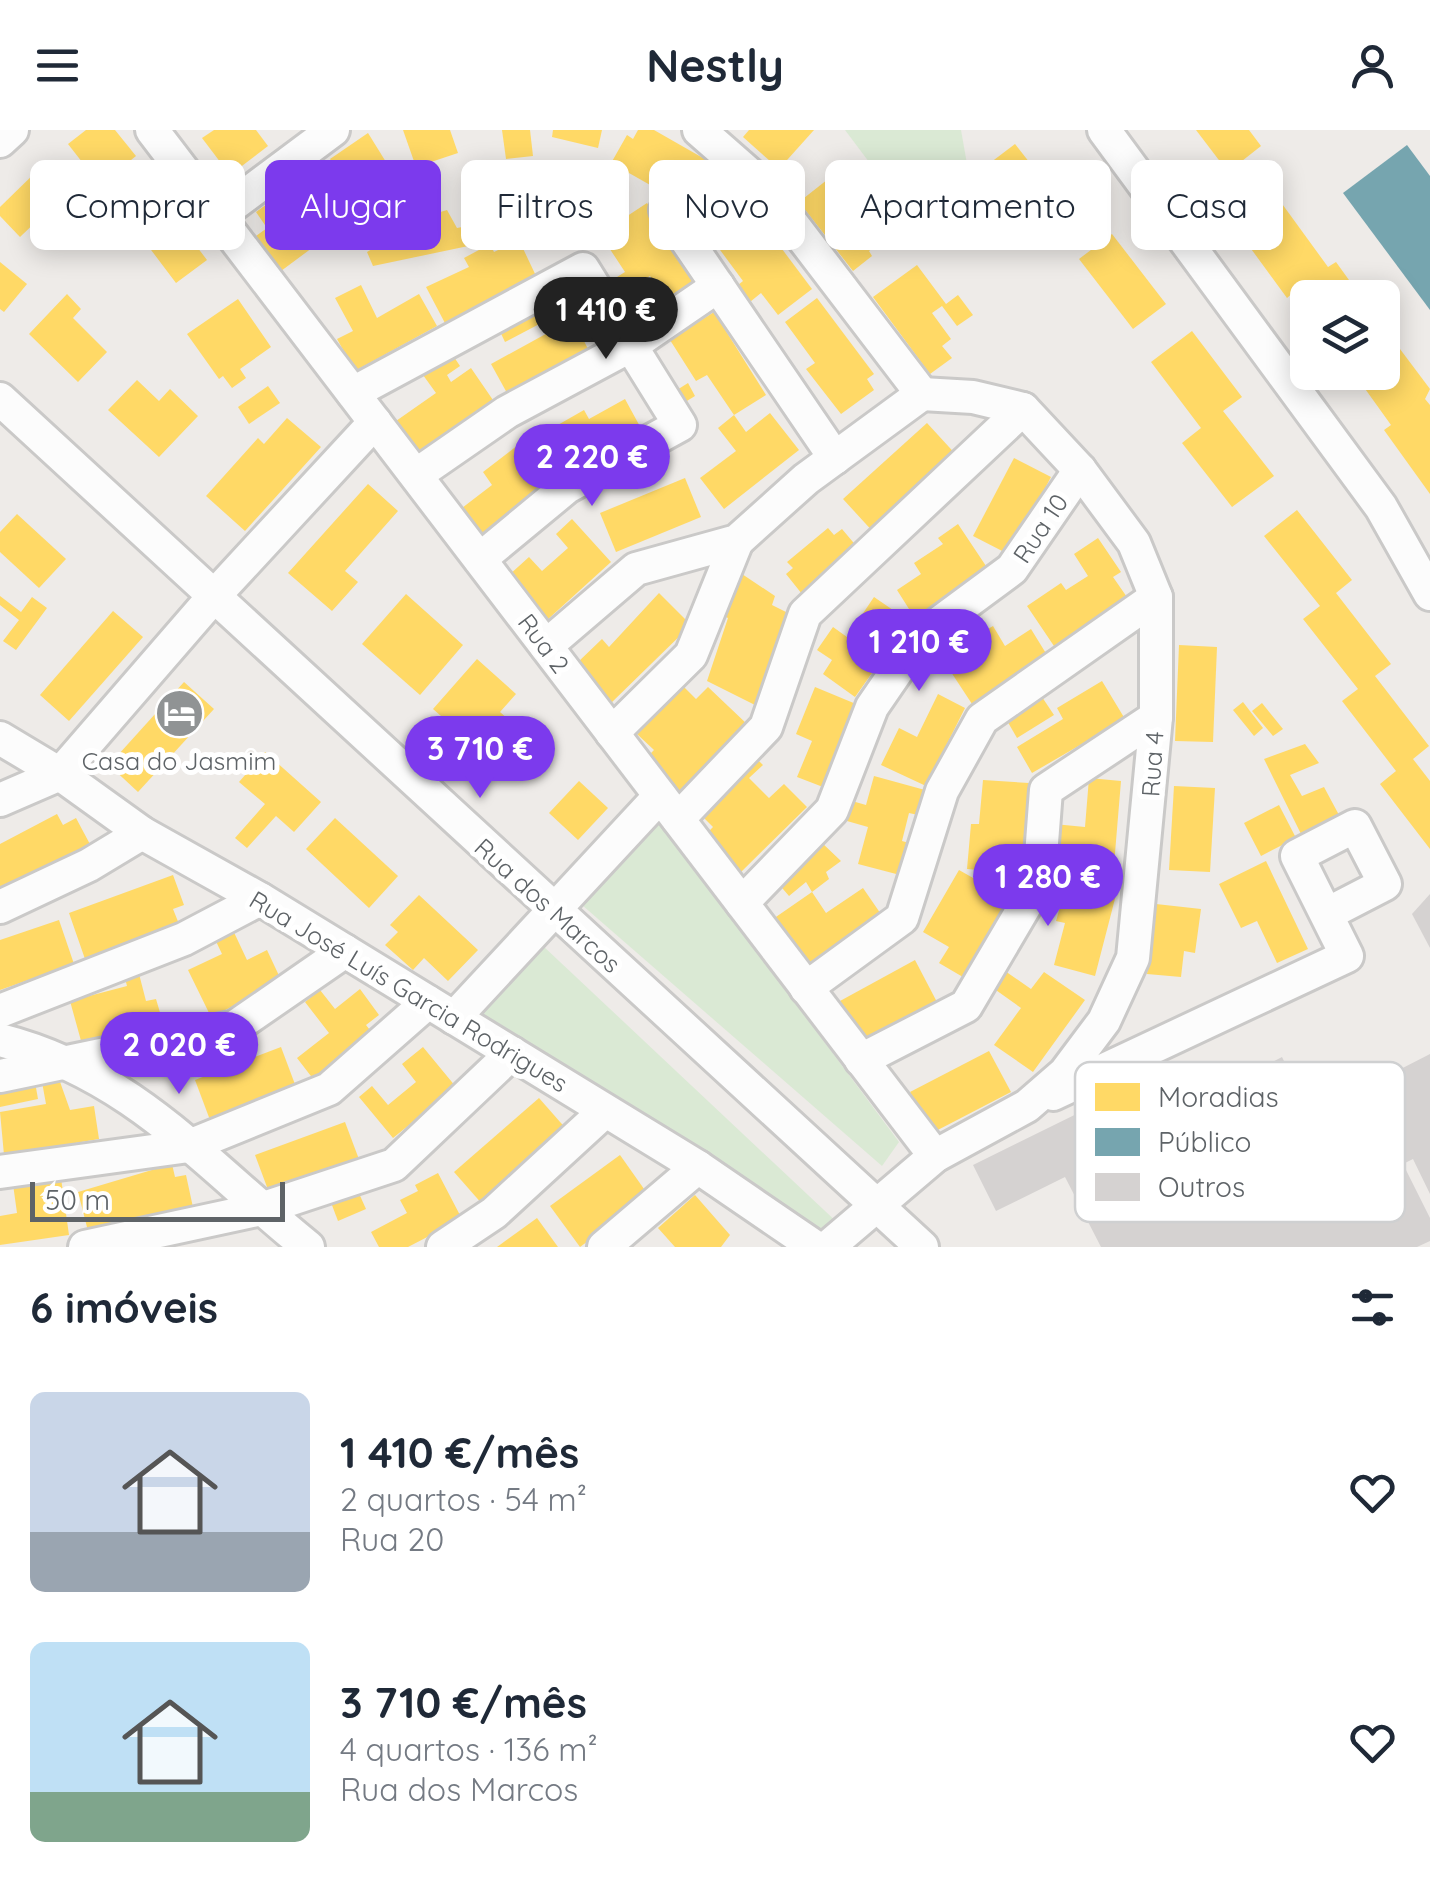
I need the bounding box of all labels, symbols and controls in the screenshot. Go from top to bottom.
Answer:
text: Nestly [646,37,784,93]
icon: menu [30,38,85,93]
icon: person [1345,38,1400,93]
chip: Comprar [30,160,245,250]
chip: Alugar [265,160,441,250]
chip: Filtros [461,160,629,250]
chip: Novo [649,160,805,250]
chip: Apartamento [825,160,1111,250]
chip: Casa [1131,160,1283,250]
pin: 1 410 € [514,277,698,362]
map controls [1290,280,1400,390]
button: layers [1290,280,1400,390]
text: 1 410 € [556,289,656,329]
pin: 2 220 € [500,424,684,509]
text: 2 220 € [536,436,648,476]
street label: Rua 10 [1006,487,1074,569]
street label: Rua 2 [512,607,576,679]
pin: 1 210 € [827,609,1011,694]
text: 1 210 € [869,621,969,661]
hotel icon: Casa do Jasmim [153,688,205,740]
pin: 3 710 € [388,716,572,801]
text: 3 710 € [427,728,533,768]
street label: Rua 4 [1134,730,1170,798]
place label: Casa do Jasmim [82,745,276,776]
street label: Rua dos Marcos [468,831,628,979]
pin: 1 280 € [956,844,1140,929]
text: 1 280 € [995,856,1101,896]
street label: Rua José Luís Garcia Rodrigues [244,884,574,1098]
pin: 2 020 € [87,1012,271,1097]
text: 2 020 € [122,1024,236,1064]
legend [1075,1062,1405,1222]
text: Moradias [1158,1079,1279,1114]
text: Público [1158,1124,1251,1159]
text: Outros [1158,1169,1245,1204]
scale bar [30,1177,285,1222]
text: 50 m [45,1182,110,1217]
icon: filters [1345,1280,1400,1335]
text: 6 imóveis [30,1281,218,1334]
text: 1 410 €/mês [340,1426,579,1479]
icon: home [110,1432,230,1552]
icon: heart [1345,1465,1400,1520]
text: 2 quartos · 54 m² [340,1479,587,1519]
text: Rua 20 [340,1519,444,1559]
text: 3 710 €/mês [340,1676,587,1729]
icon: home [110,1682,230,1802]
icon: heart [1345,1715,1400,1770]
text: 4 quartos · 136 m² [340,1729,598,1769]
text: Rua dos Marcos [340,1769,578,1809]

